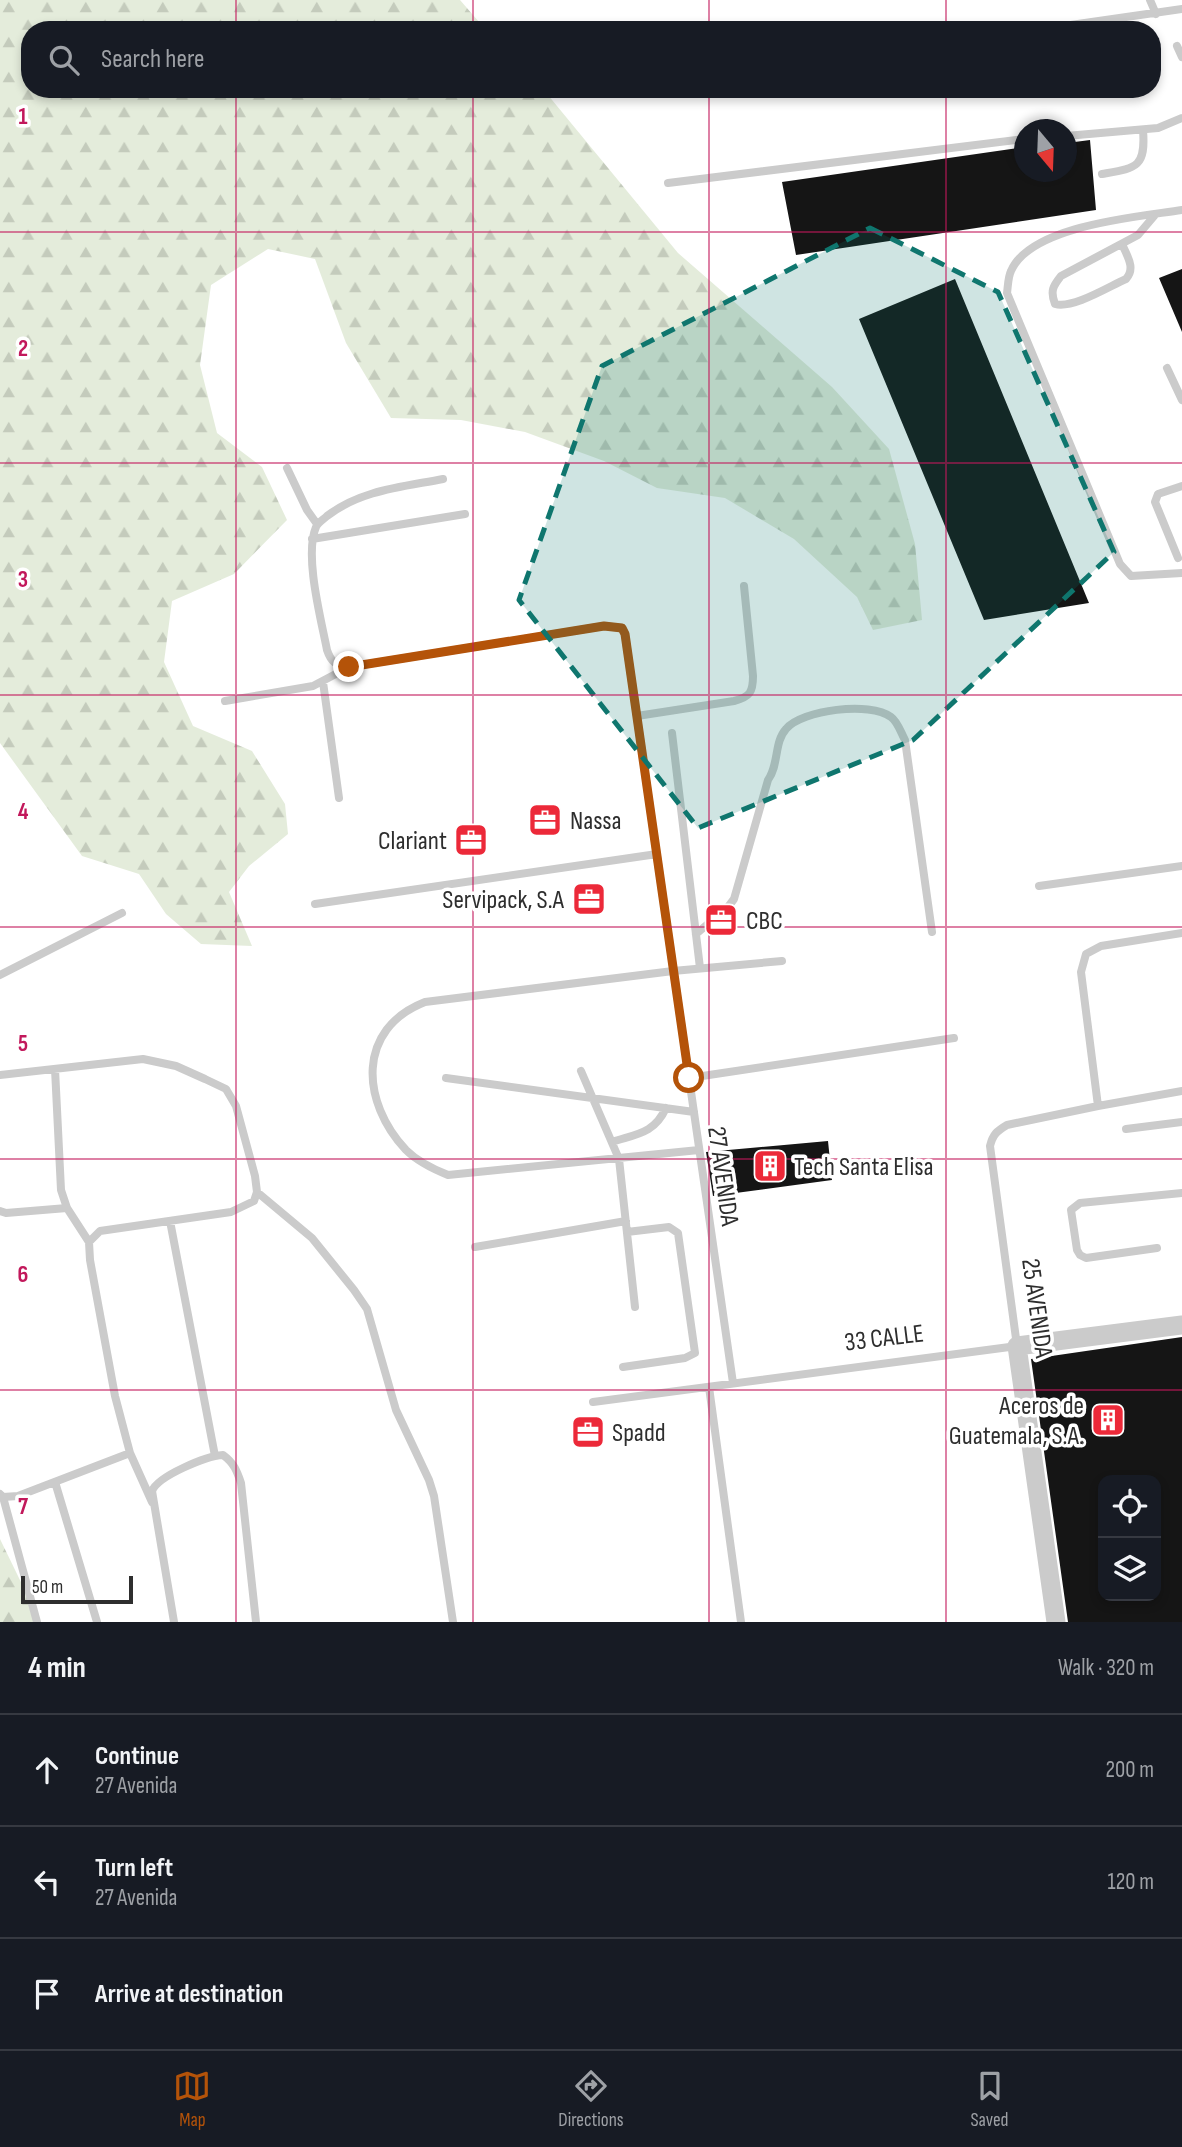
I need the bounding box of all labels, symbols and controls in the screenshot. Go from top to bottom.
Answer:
search box [21,21,1161,98]
icon: search [45,41,83,79]
text: Search here [101,44,204,75]
text: 1 [18,103,28,131]
north arrow [1014,119,1077,182]
text: 2 [18,335,28,363]
text: 3 [18,566,28,594]
route end [333,651,364,682]
text: 4 [18,798,29,826]
office icon: Nassa [526,801,564,839]
place label: Nassa [570,806,622,837]
office icon: Clariant [452,821,490,859]
place label: Clariant [378,826,447,857]
office icon: Servipack, S.A [570,880,608,918]
place label: Servipack, S.A [442,885,565,916]
office icon: CBC [702,901,740,939]
place label: CBC [746,906,783,937]
text: 5 [18,1030,28,1058]
route start [673,1062,704,1093]
street label: 27 AVENIDA [700,1124,745,1229]
building icon: Tech Santa Elisa [751,1147,789,1185]
place label: Tech Santa Elisa [794,1152,934,1183]
street label: 25 AVENIDA [1014,1256,1059,1361]
text: 6 [18,1261,28,1289]
street label: 33 CALLE [843,1318,926,1359]
place label: Aceros de Guatemala, S.A. [949,1391,1084,1452]
building icon: Aceros de Guatemala, S.A. [1089,1401,1127,1439]
office icon: Spadd [569,1413,607,1451]
place label: Spadd [612,1418,666,1449]
map controls [1098,1475,1161,1601]
button: locate [1098,1475,1161,1538]
text: 7 [18,1493,28,1521]
button: layers [1098,1538,1161,1601]
scale bar [21,1573,133,1605]
text: 50 m [32,1576,63,1599]
text: 4 min [28,1650,86,1686]
text: Walk · 320 m [1058,1654,1154,1682]
text: Continue [95,1741,179,1772]
icon: ahead [28,1751,66,1789]
text: 200 m [1106,1756,1154,1784]
text: 27 Avenida [95,1772,177,1800]
text: Turn left [95,1853,173,1884]
icon: left [28,1863,66,1901]
text: 120 m [1108,1868,1154,1896]
text: 27 Avenida [95,1884,177,1912]
icon: arrive [28,1975,66,2013]
text: Arrive at destination [95,1979,283,2010]
tab: Map [173,2067,211,2132]
tab: Directions [558,2067,624,2132]
tab: Saved [970,2067,1009,2132]

